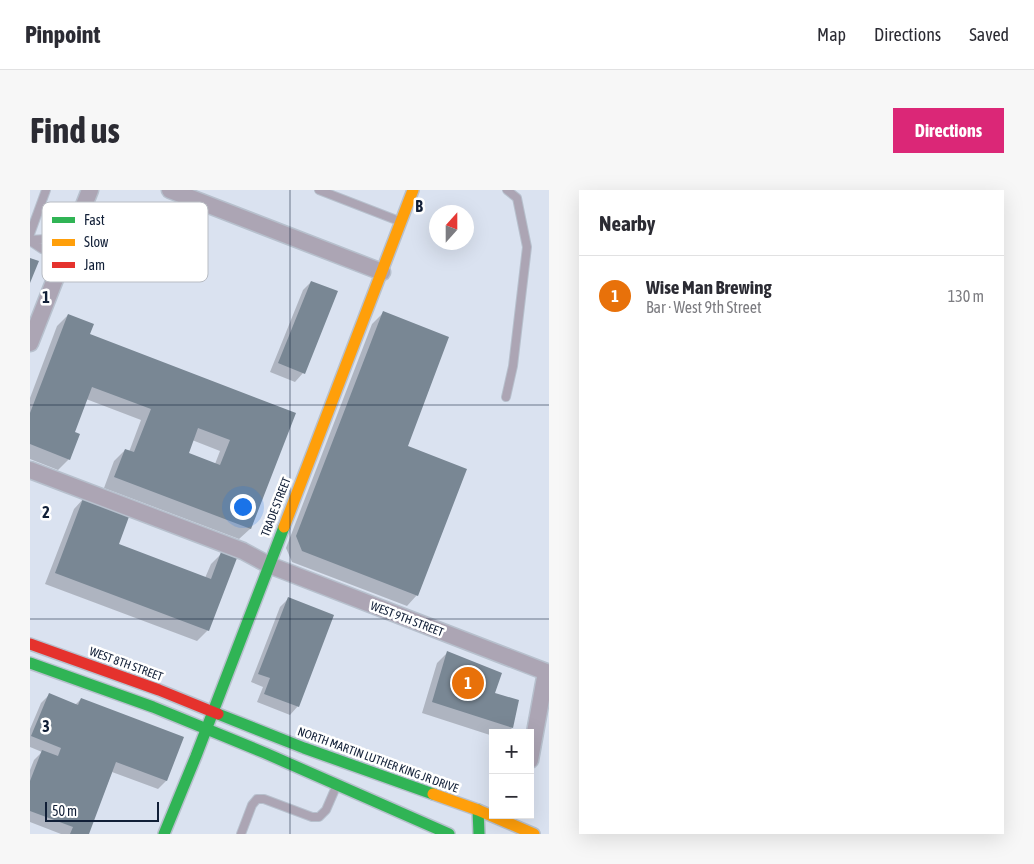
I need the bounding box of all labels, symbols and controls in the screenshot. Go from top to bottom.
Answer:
text: Pinpoint [25,21,100,48]
text: Map [817,24,846,45]
text: Directions [874,24,941,45]
text: Saved [969,24,1009,45]
button: Directions [893,108,1004,153]
text: Find us [30,110,120,150]
text: B [415,197,423,215]
legend [42,202,208,282]
north arrow [429,205,474,250]
text: Nearby [599,211,655,235]
text: Fast [84,212,105,228]
text: Slow [84,234,109,250]
text: Jam [84,257,105,273]
text: Wise Man Brewing [646,276,772,298]
text: 1 [611,287,619,305]
text: 130 m [948,287,984,305]
text: 1 [42,288,50,306]
text: Bar · West 9th Street [646,298,762,316]
street label: TRADE STREET [258,475,294,539]
your location [230,494,256,520]
text: 2 [42,503,50,521]
street label: WEST 9TH STREET [369,599,446,640]
street label: WEST 8TH STREET [87,644,165,684]
pin: 1 [452,664,484,702]
text: 3 [42,717,50,735]
street label: NORTH MARTIN LUTHER KING JR DRIVE [296,724,460,796]
map controls [489,729,534,819]
button: + [489,729,534,774]
button: − [489,774,534,819]
scale bar [45,799,159,822]
text: 50 m [52,803,77,819]

